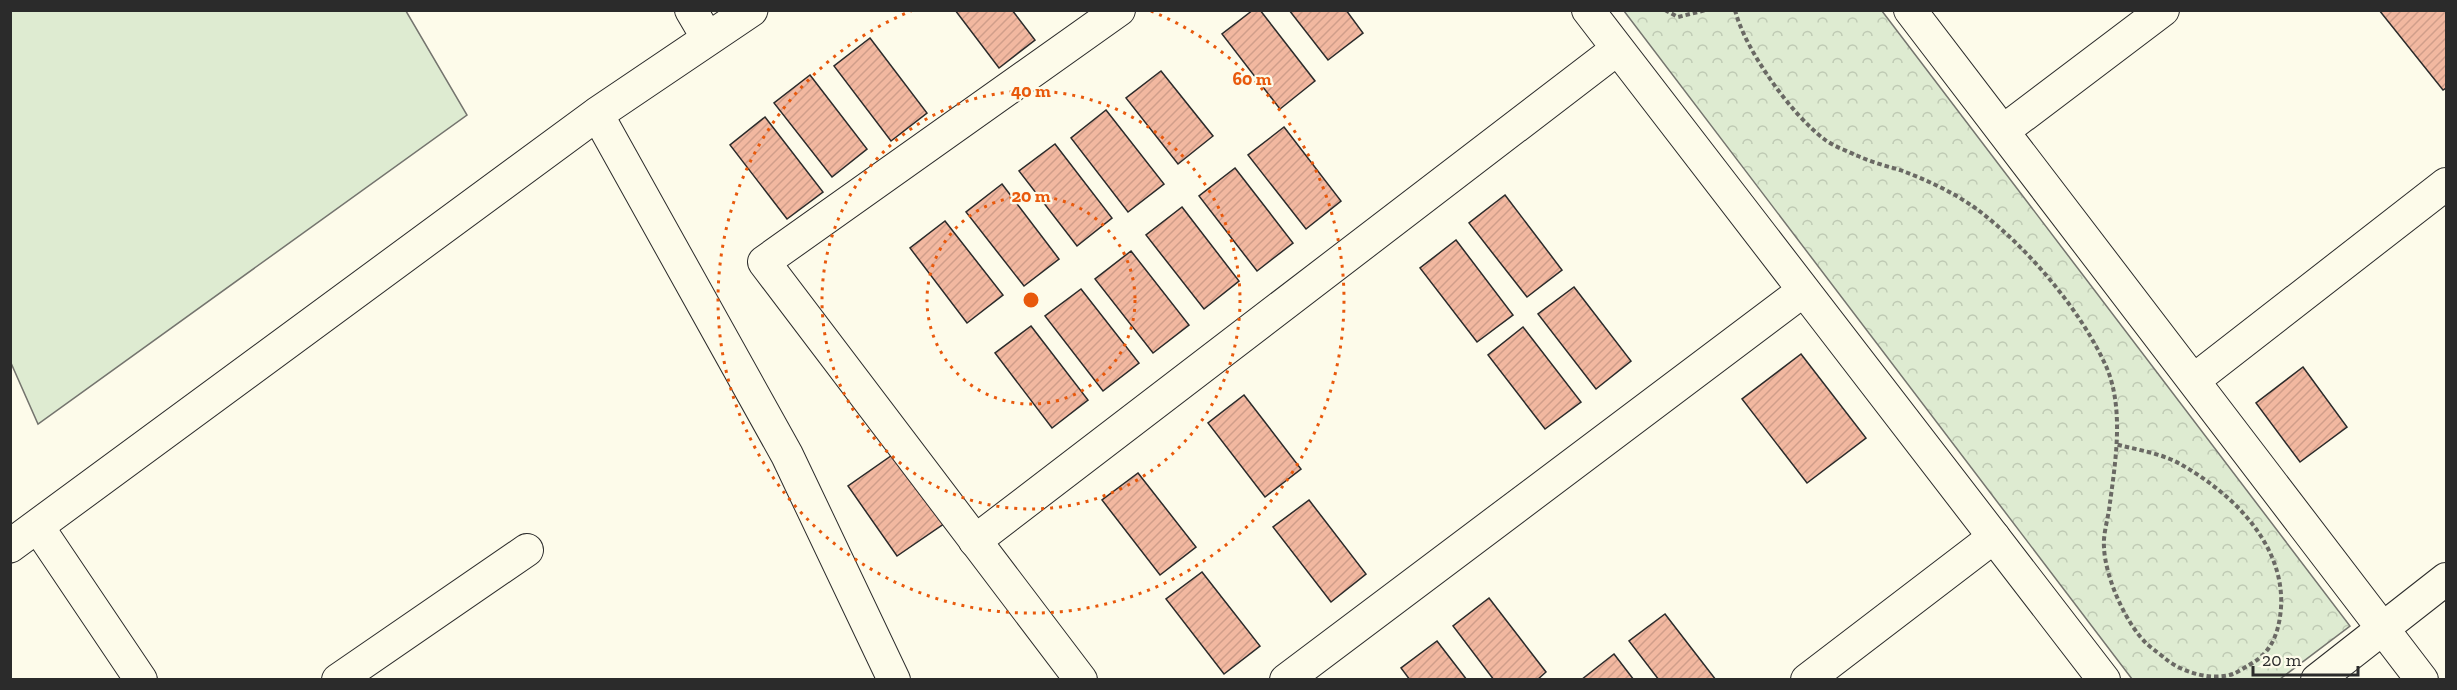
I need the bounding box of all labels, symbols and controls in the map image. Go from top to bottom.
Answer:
text: 60 m [1232,68,1272,90]
text: 40 m [1011,80,1051,102]
text: 20 m [1011,185,1051,207]
centre of rings [1021,290,1041,310]
scale bar [2253,639,2358,677]
text: 20 m [2262,649,2302,671]

